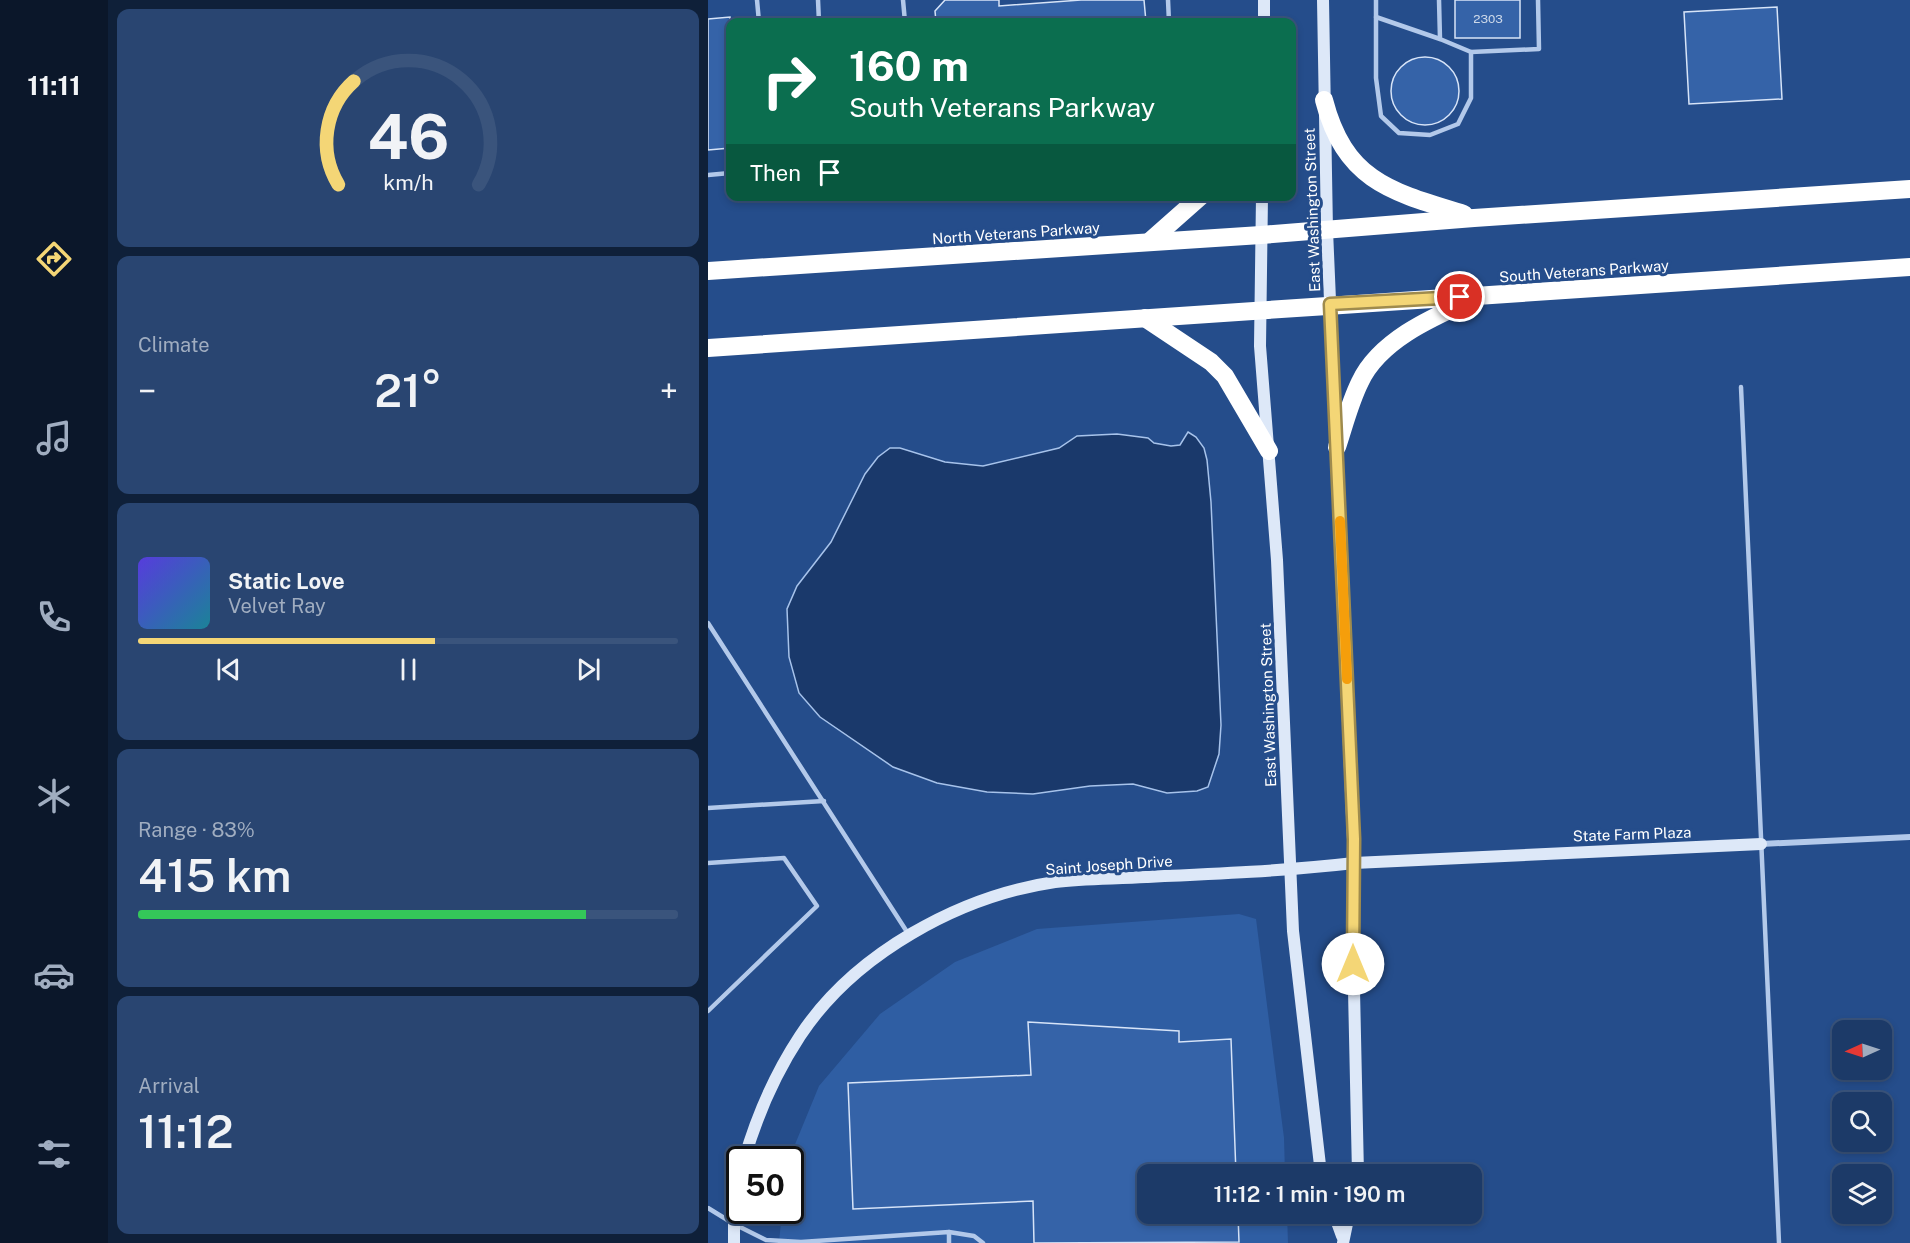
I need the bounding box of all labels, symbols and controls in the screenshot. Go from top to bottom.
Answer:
house number: 2303 [1473,12,1503,26]
text: 160 m [849,41,969,90]
icon: right [750,42,828,120]
text: 11:11 [27,69,81,101]
text: South Veterans Parkway [849,91,1155,123]
text: 46 [367,100,449,173]
street label: East Washington Street [1301,128,1323,292]
icon: arrive [813,156,846,189]
text: Then [750,160,801,186]
text: km/h [383,170,433,195]
street label: North Veterans Parkway [931,219,1101,247]
icon: directions [33,238,75,280]
street label: South Veterans Parkway [1499,257,1669,285]
pin [1434,271,1485,322]
icon: arrive [1443,280,1476,313]
text: Climate [138,333,210,357]
text: 21° [374,364,442,417]
text: − [138,372,156,410]
text: + [660,372,678,410]
icon: music [33,417,75,459]
text: Static Love [228,568,345,594]
text: Velvet Ray [228,594,326,618]
icon: phone [33,596,75,638]
street label: East Washington Street [1257,623,1279,787]
icon: previous [212,653,245,686]
icon: pause [392,653,425,686]
icon: next [572,653,605,686]
icon: climate [33,775,75,817]
text: Range · 83% [138,818,255,842]
street label: State Farm Plaza [1572,823,1692,845]
text: 415 km [138,849,291,902]
street label: Saint Joseph Drive [1045,852,1173,878]
position arrow [1321,932,1385,996]
icon: car [33,954,75,996]
north arrow [1832,1020,1892,1080]
map controls [1832,1020,1892,1224]
text: Arrival [138,1074,200,1098]
button: search [1832,1092,1892,1152]
text: 11:12 [138,1105,234,1158]
icon: filters [33,1133,75,1175]
speed limit sign: 50 [726,1146,804,1224]
button: layers [1832,1164,1892,1224]
text: 11:12 · 1 min · 190 m [1214,1181,1405,1207]

